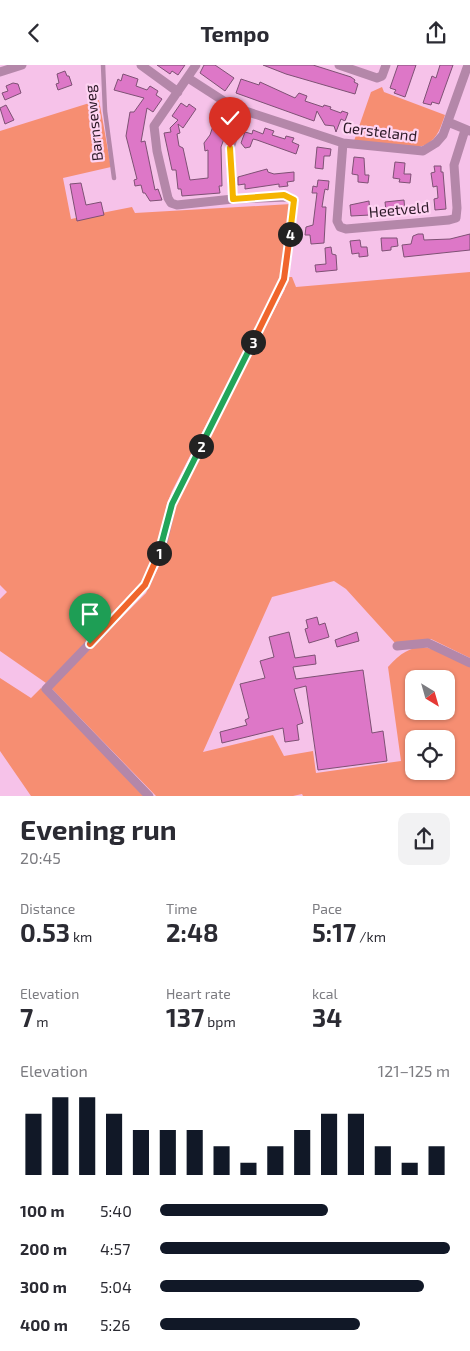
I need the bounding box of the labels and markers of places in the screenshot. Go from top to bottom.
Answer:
pin [209,97,251,148]
pin: 4 [278,221,302,247]
pin: 3 [240,329,266,355]
pin: 2 [188,433,214,459]
pin: 1 [146,541,172,565]
pin [69,593,111,644]

